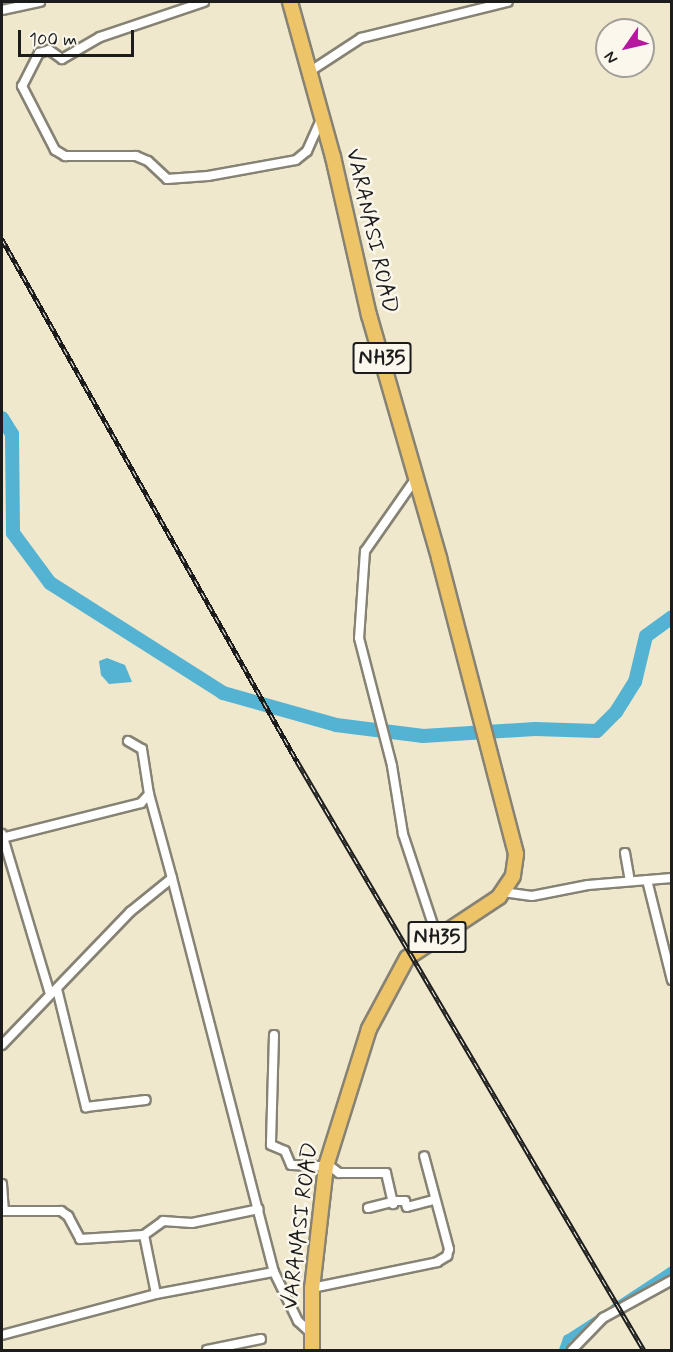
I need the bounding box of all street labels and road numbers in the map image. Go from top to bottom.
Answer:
street label: VARANASI ROAD [339,147,403,315]
road number: NH35 [352,340,412,376]
road number: NH35 [407,919,467,955]
street label: VARANASI ROAD [278,1141,324,1311]

